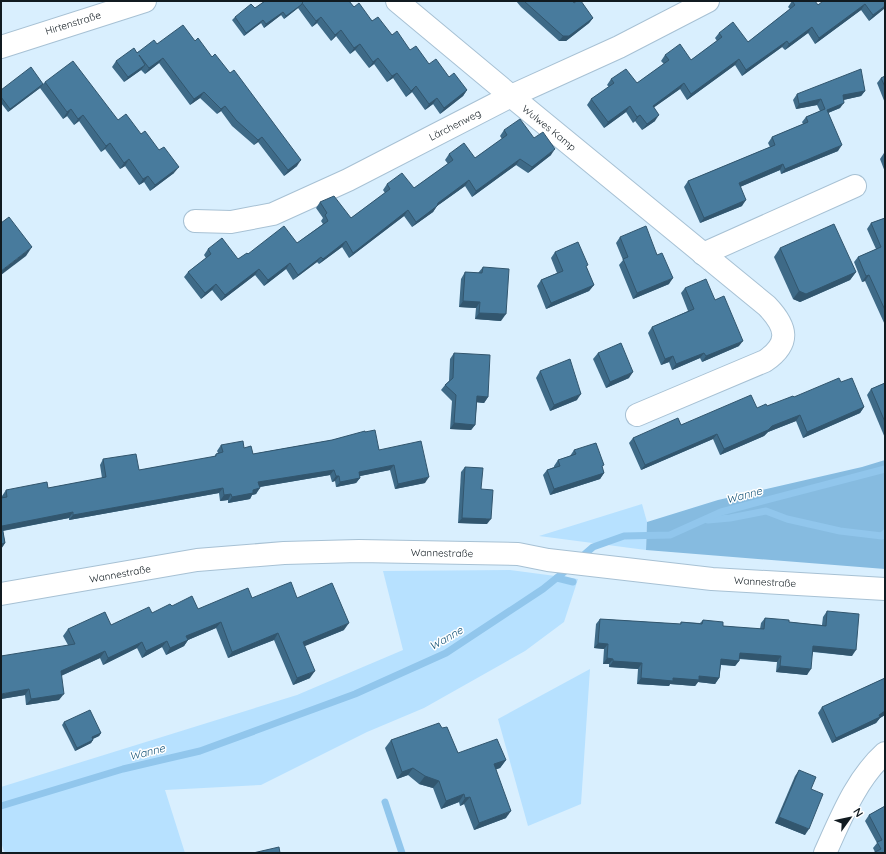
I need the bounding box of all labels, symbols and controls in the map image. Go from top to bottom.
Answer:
street label: Hirtenstraße [44,8,103,38]
street label: Wulwes Kamp [519,102,579,154]
street label: Lärchenweg [427,106,483,144]
water label: Wanne [725,483,764,506]
street label: Wannestraße [411,546,474,560]
street label: Wannestraße [88,562,152,586]
street label: Wannestraße [733,574,797,590]
water label: Wanne [427,623,466,653]
water label: Wanne [128,741,167,763]
north arrow [830,798,870,838]
text: N [850,805,866,820]

